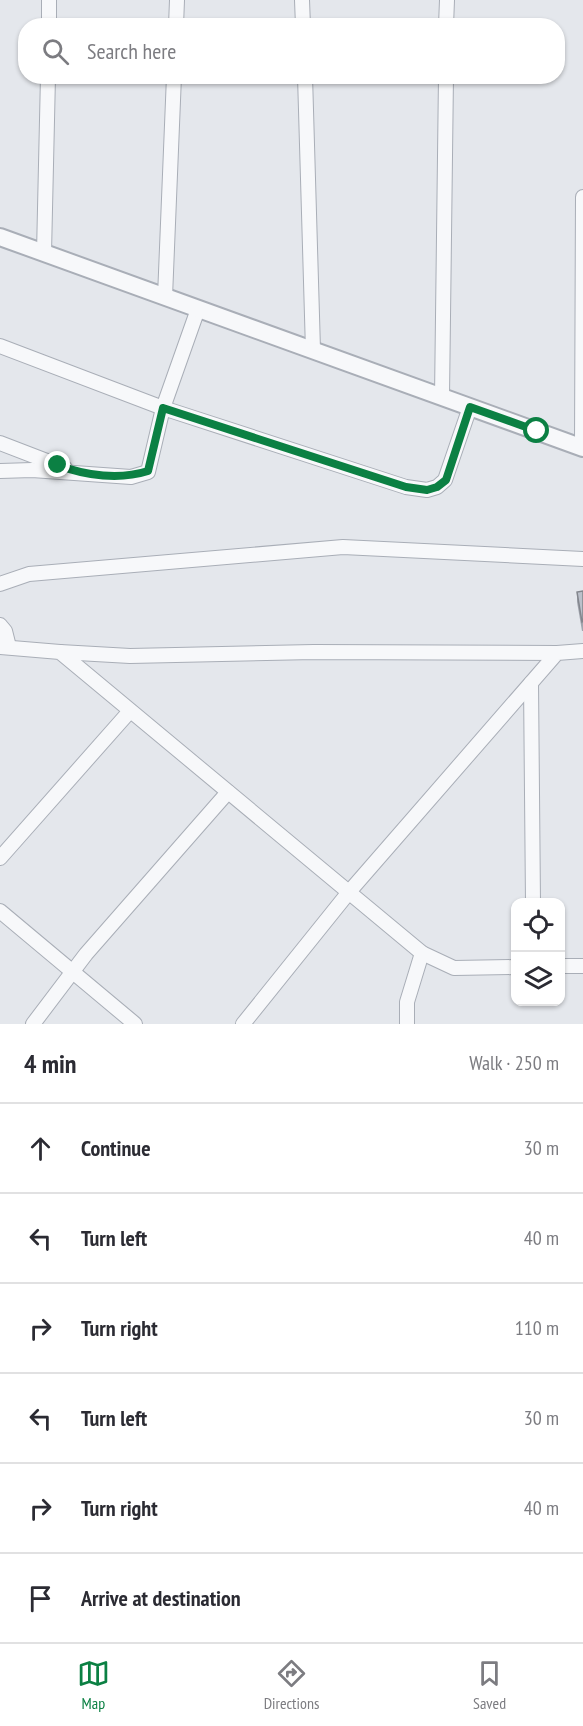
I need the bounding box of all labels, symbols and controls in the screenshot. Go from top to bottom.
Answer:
search box [18,18,565,84]
icon: search [39,35,72,68]
text: Search here [87,37,176,65]
route start [523,417,549,443]
route end [44,451,70,477]
map controls [511,898,565,1006]
button: locate [511,898,565,952]
button: layers [511,952,565,1006]
text: 4 min [24,1047,77,1080]
text: Walk · 250 m [469,1050,559,1076]
icon: ahead [24,1132,57,1165]
text: Continue [81,1134,151,1162]
text: 30 m [524,1135,559,1161]
icon: left [24,1222,57,1255]
text: Turn left [81,1224,147,1252]
text: 40 m [524,1225,559,1251]
icon: right [24,1312,57,1345]
text: Turn right [81,1314,158,1342]
text: 110 m [515,1315,559,1341]
icon: left [24,1402,57,1435]
text: Turn left [81,1404,147,1432]
text: 30 m [524,1405,559,1431]
icon: right [24,1492,57,1525]
text: Turn right [81,1494,158,1522]
text: 40 m [524,1495,559,1521]
icon: arrive [24,1582,57,1615]
text: Arrive at destination [81,1584,241,1612]
tab: Map [77,1657,110,1713]
tab: Directions [264,1657,319,1713]
tab: Saved [473,1657,506,1713]

